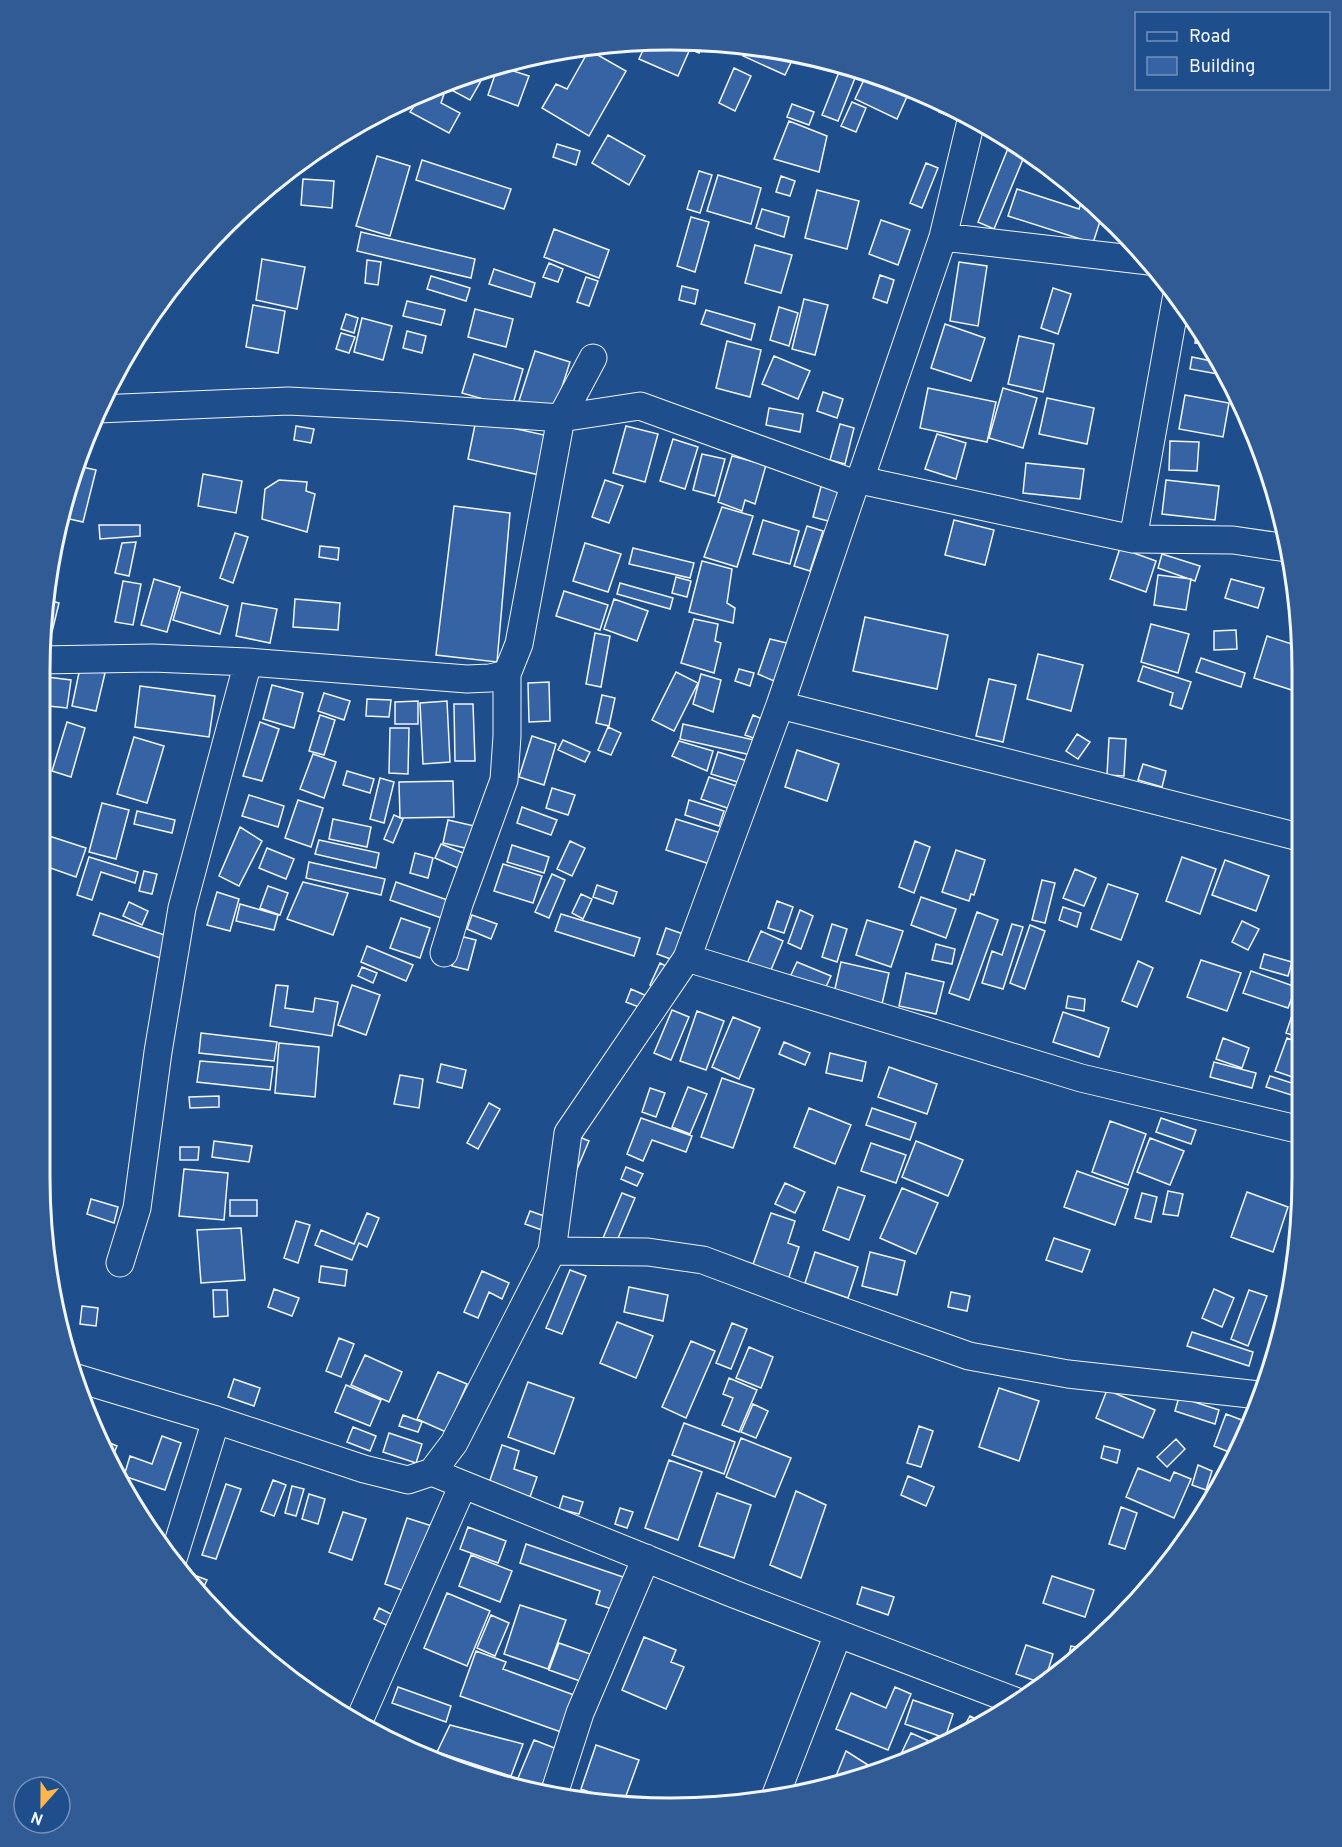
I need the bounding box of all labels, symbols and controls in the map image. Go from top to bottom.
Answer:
legend [1135,12,1330,90]
text: Road [1189,26,1231,49]
text: Building [1189,56,1255,79]
north arrow [12,1775,72,1835]
text: N [28,1806,46,1829]

